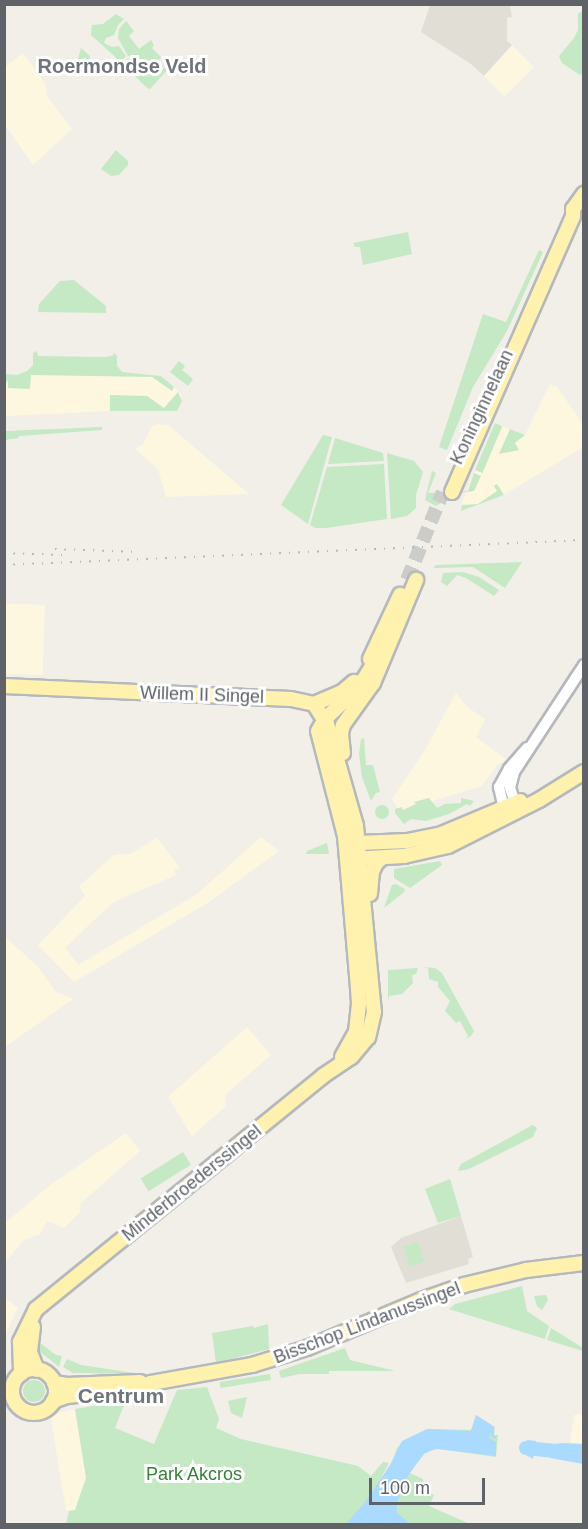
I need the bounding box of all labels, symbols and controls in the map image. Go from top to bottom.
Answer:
district label: Roermondse Veld [38,54,206,78]
street label: Koninginnelaan [446,346,518,468]
street label: Willem II Singel [140,682,264,708]
street label: Minderbroederssingel [118,1120,266,1246]
street label: Bisschop Lindanussingel [271,1277,463,1369]
district label: Centrum [78,1383,164,1409]
park label: Park Akcros [145,1463,243,1485]
scale bar [372,1466,488,1504]
text: 100 m [380,1478,430,1498]

